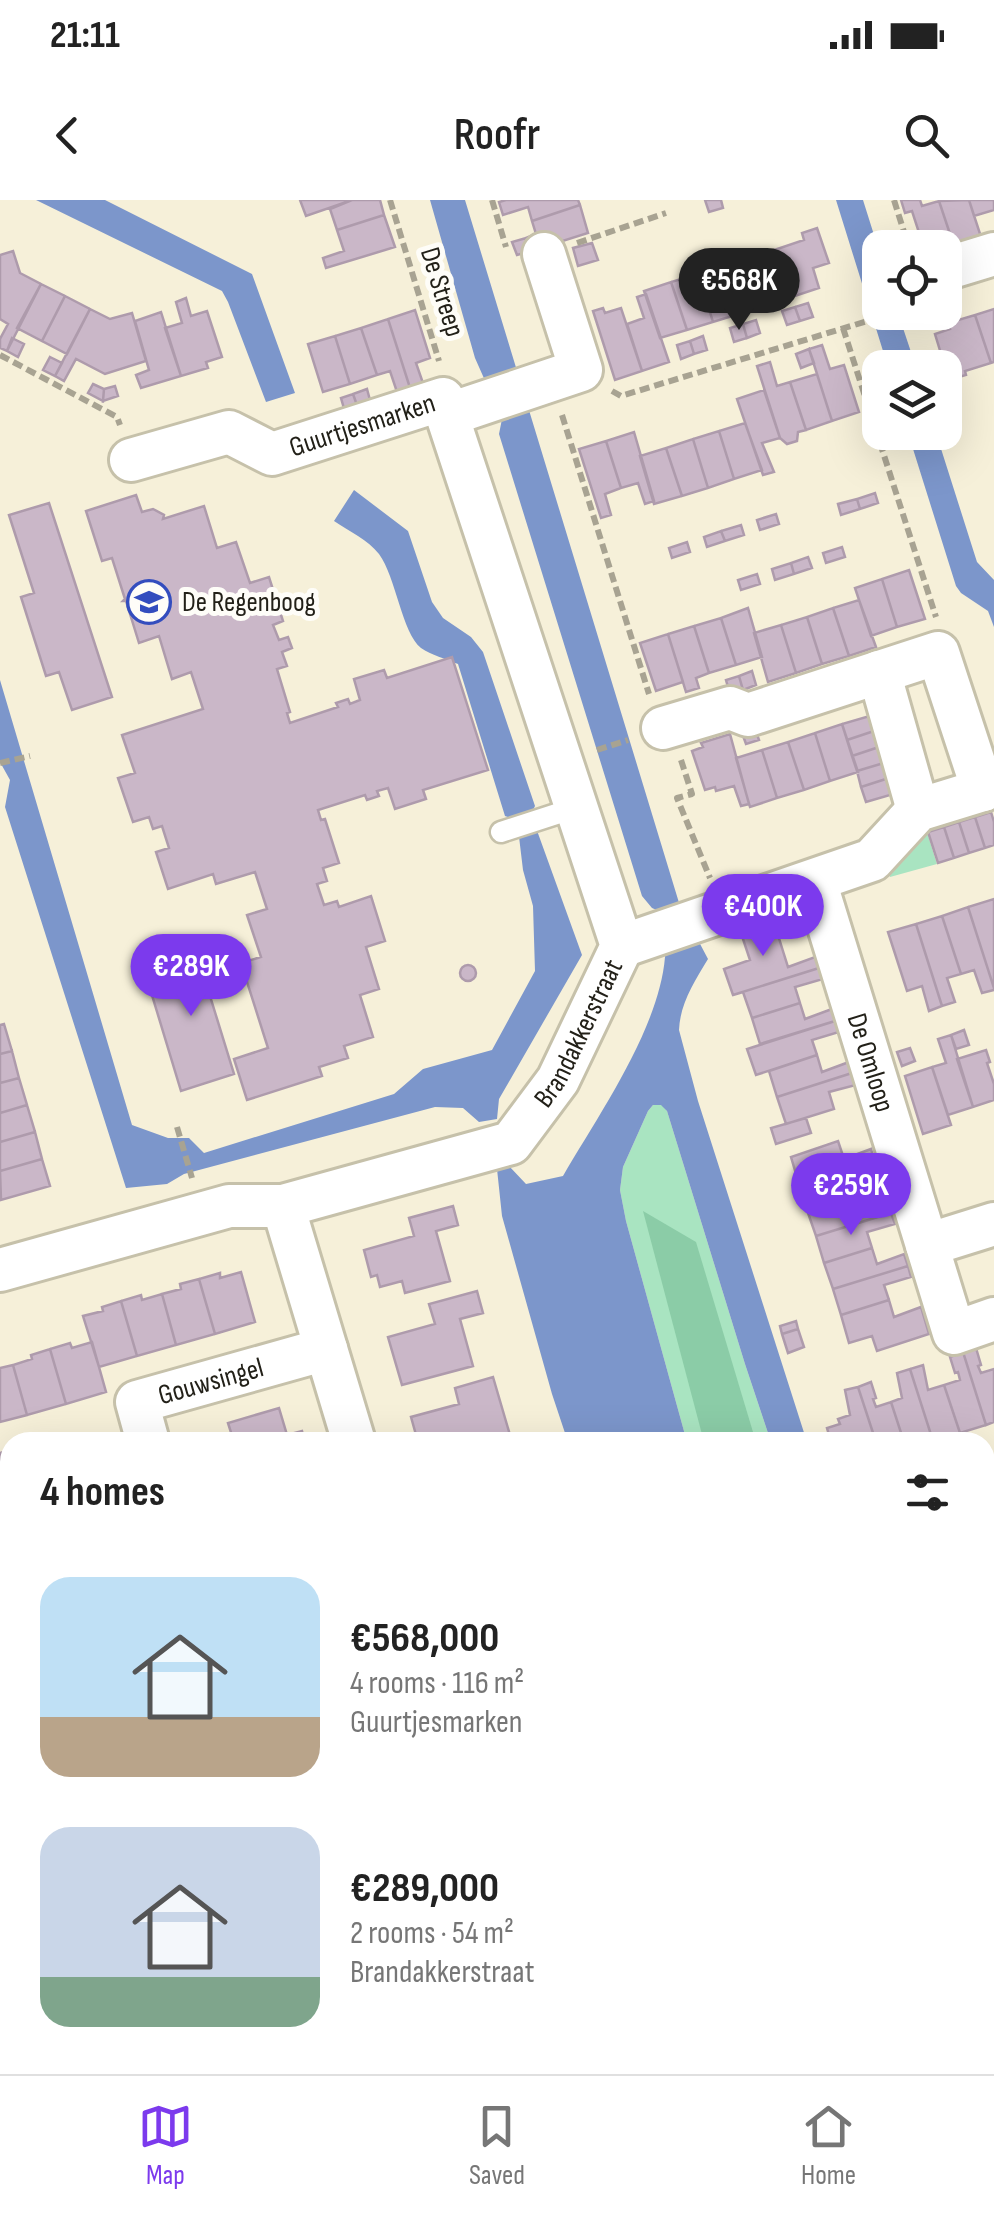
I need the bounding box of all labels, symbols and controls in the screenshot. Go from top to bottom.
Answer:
text: 21:11 [50,13,120,58]
icon: back [40,108,95,163]
text: Roofr [454,108,540,163]
icon: search [899,108,954,163]
map controls [862,230,962,450]
button: locate [862,230,962,330]
street label: De Streep [413,243,471,341]
pin: €568K [669,248,809,333]
text: €568K [701,261,777,300]
button: layers [862,350,962,450]
street label: Guurtjesmarken [285,386,439,464]
school or university icon: De Regenboog [126,579,172,625]
place label: De Regenboog [182,586,316,619]
pin: €400K [693,874,833,959]
text: €400K [724,887,802,926]
pin: €289K [121,934,261,1019]
text: €289K [153,947,229,986]
street label: Brandakkerstraat [527,954,630,1114]
street label: De Omloop [840,1009,902,1116]
pin: €259K [781,1153,921,1238]
text: €259K [813,1166,889,1205]
street label: Gouwsingel [154,1351,267,1412]
icon: filters [900,1465,955,1520]
text: 4 homes [40,1467,165,1518]
text: €568,000 [350,1613,499,1664]
icon: home [120,1617,240,1737]
text: 4 rooms · 116 m² [350,1664,524,1703]
text: Guurtjesmarken [350,1703,523,1742]
text: €289,000 [350,1863,499,1914]
icon: home [120,1867,240,1987]
text: 2 rooms · 54 m² [350,1914,514,1953]
text: Brandakkerstraat [350,1953,534,1992]
tab: Map [138,2099,193,2192]
tab: Saved [469,2099,525,2192]
tab: Home [801,2099,856,2192]

